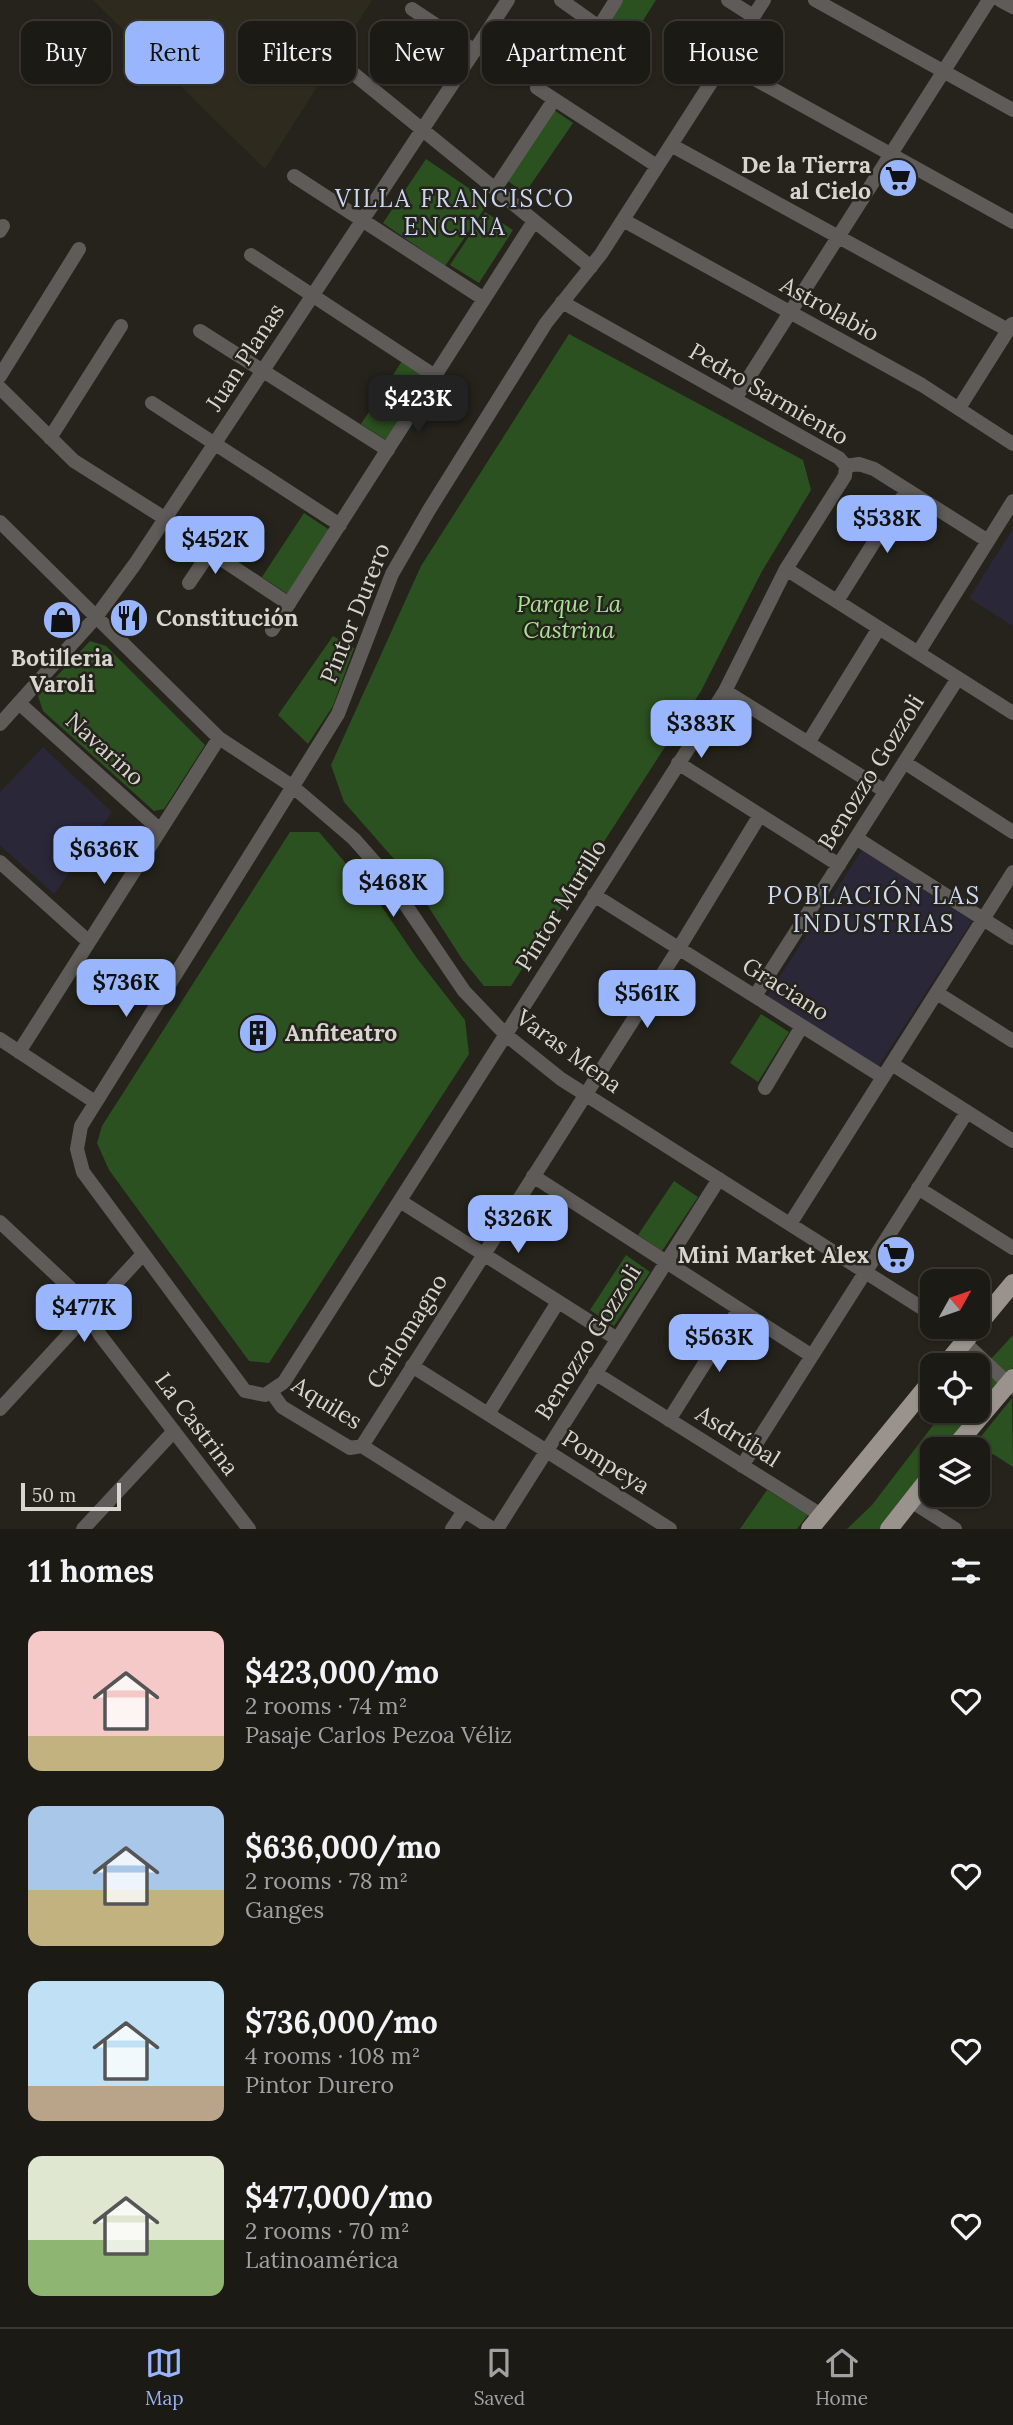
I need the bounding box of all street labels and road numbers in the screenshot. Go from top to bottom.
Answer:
street label: Astrolabio [775,269,885,348]
street label: Juan Planas [198,297,290,417]
street label: Pedro Sarmiento [684,336,854,451]
street label: Pintor Durero [313,538,396,687]
street label: Benozzo Gozzoli [811,689,930,855]
street label: Navarino [60,706,151,792]
street label: Pintor Murillo [509,834,613,976]
street label: Graciano [737,951,835,1027]
street label: Varas Mena [510,1002,628,1099]
street label: Benozzo Gozzoli [528,1259,647,1425]
street label: Carlomagno [360,1268,453,1394]
street label: La Castrina [149,1366,246,1481]
street label: Aquiles [286,1369,368,1435]
street label: Asdrúbal [690,1398,786,1473]
street label: Pompeya [557,1423,656,1500]

